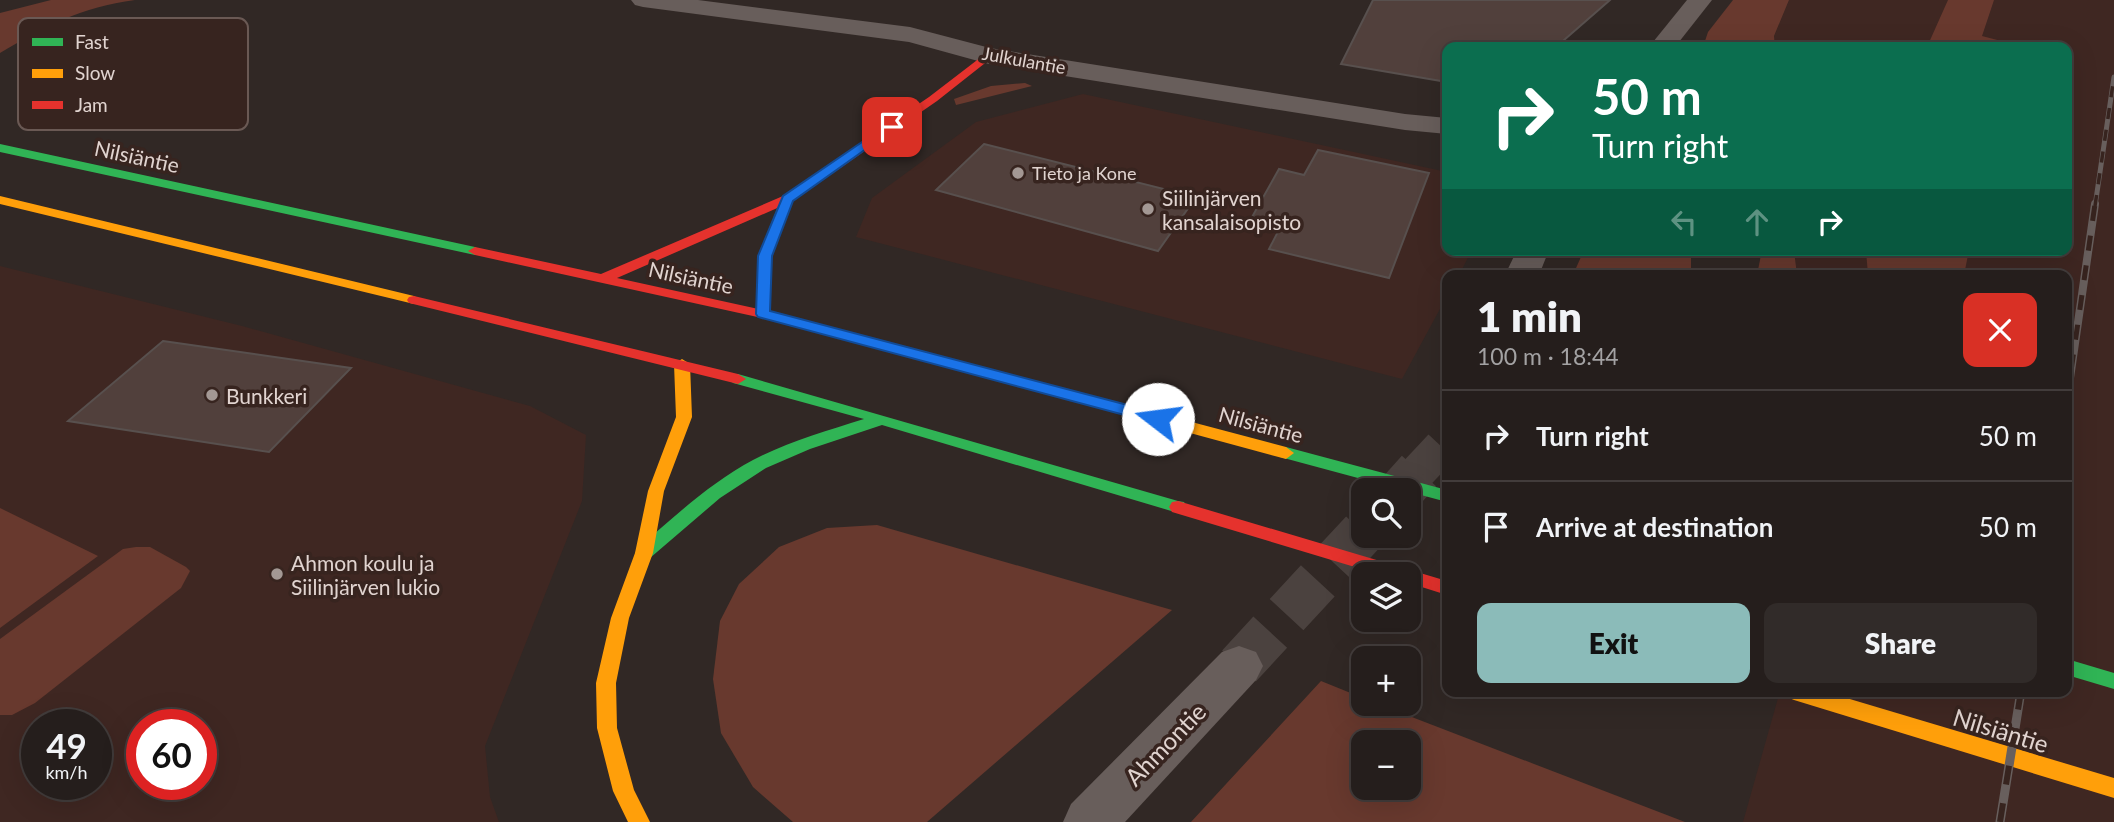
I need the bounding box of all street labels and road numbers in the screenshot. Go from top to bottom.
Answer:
street label: Julkulantie [980,42,1068,78]
street label: Nilsiäntie [92,135,182,177]
street label: Nilsiäntie [646,256,736,298]
street label: Nilsiäntie [1216,401,1306,447]
street label: Ahmontie [1119,697,1211,791]
street label: Nilsiäntie [1950,702,2052,758]

